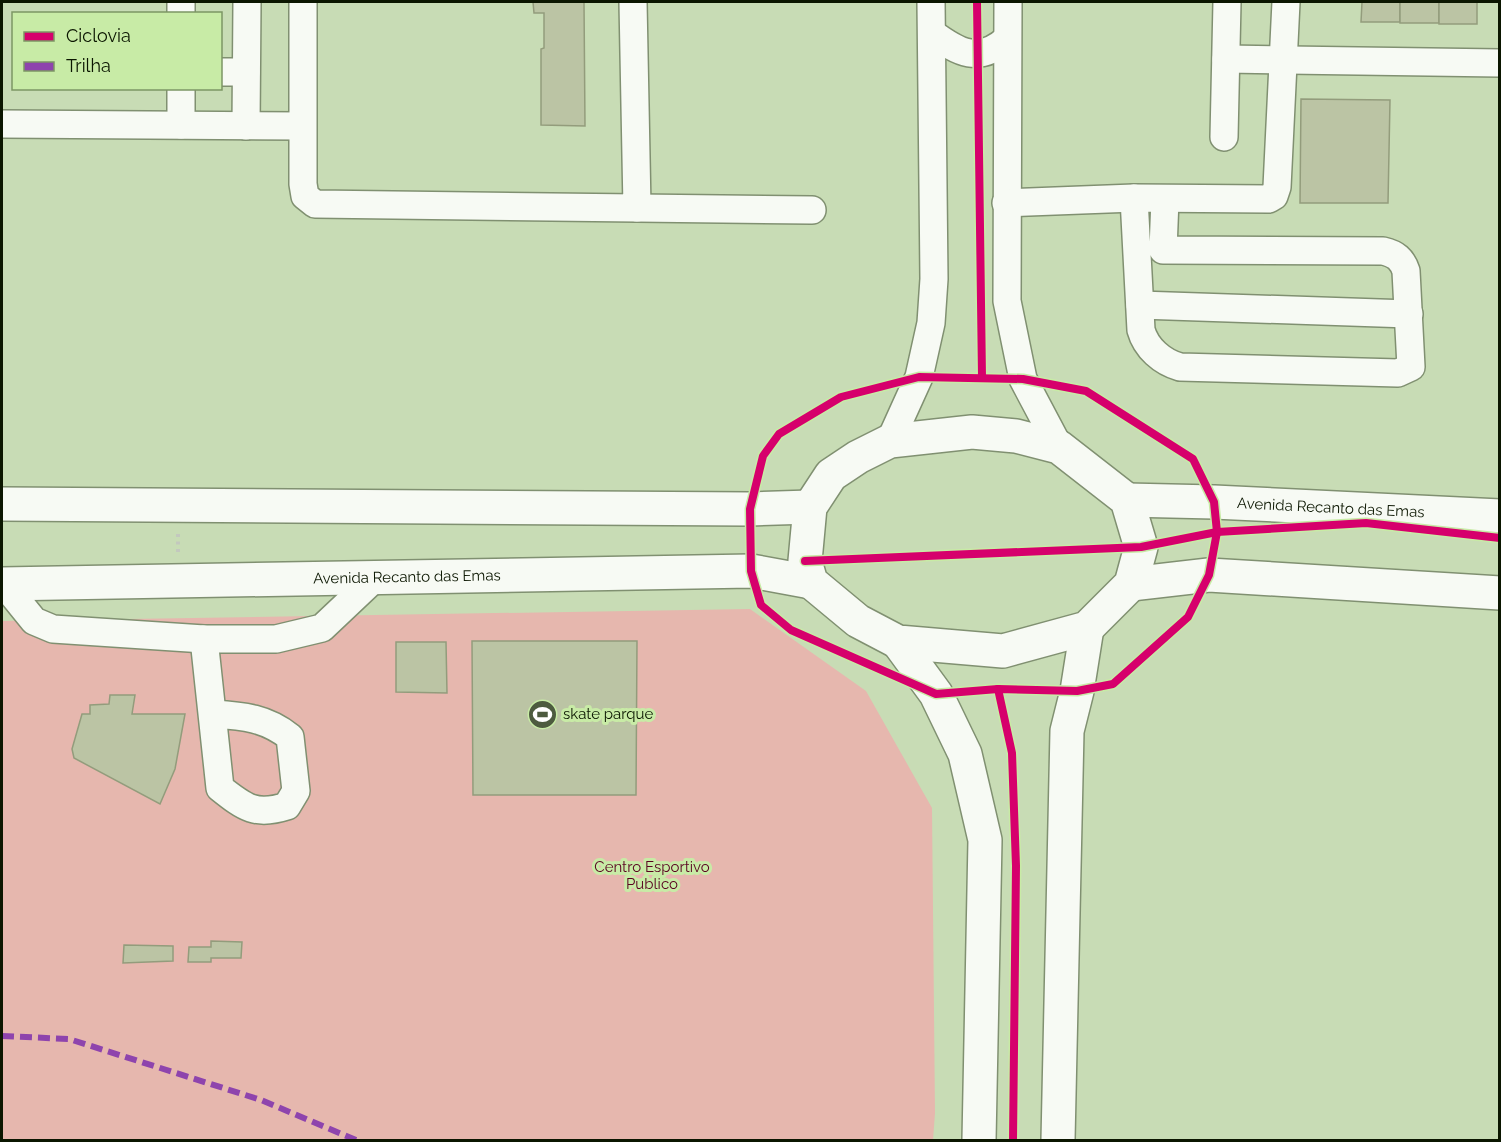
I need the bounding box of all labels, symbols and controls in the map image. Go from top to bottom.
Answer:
legend [12,12,222,90]
text: Ciclovia [66,25,131,46]
text: Trilha [66,55,111,76]
street label: Avenida Recanto das Emas [1237,494,1425,521]
street label: Avenida Recanto das Emas [313,566,501,588]
sports icon: skate parque [526,698,558,730]
place label: skate parque [563,705,653,723]
park label: Centro Esportivo Publico [594,858,710,893]

